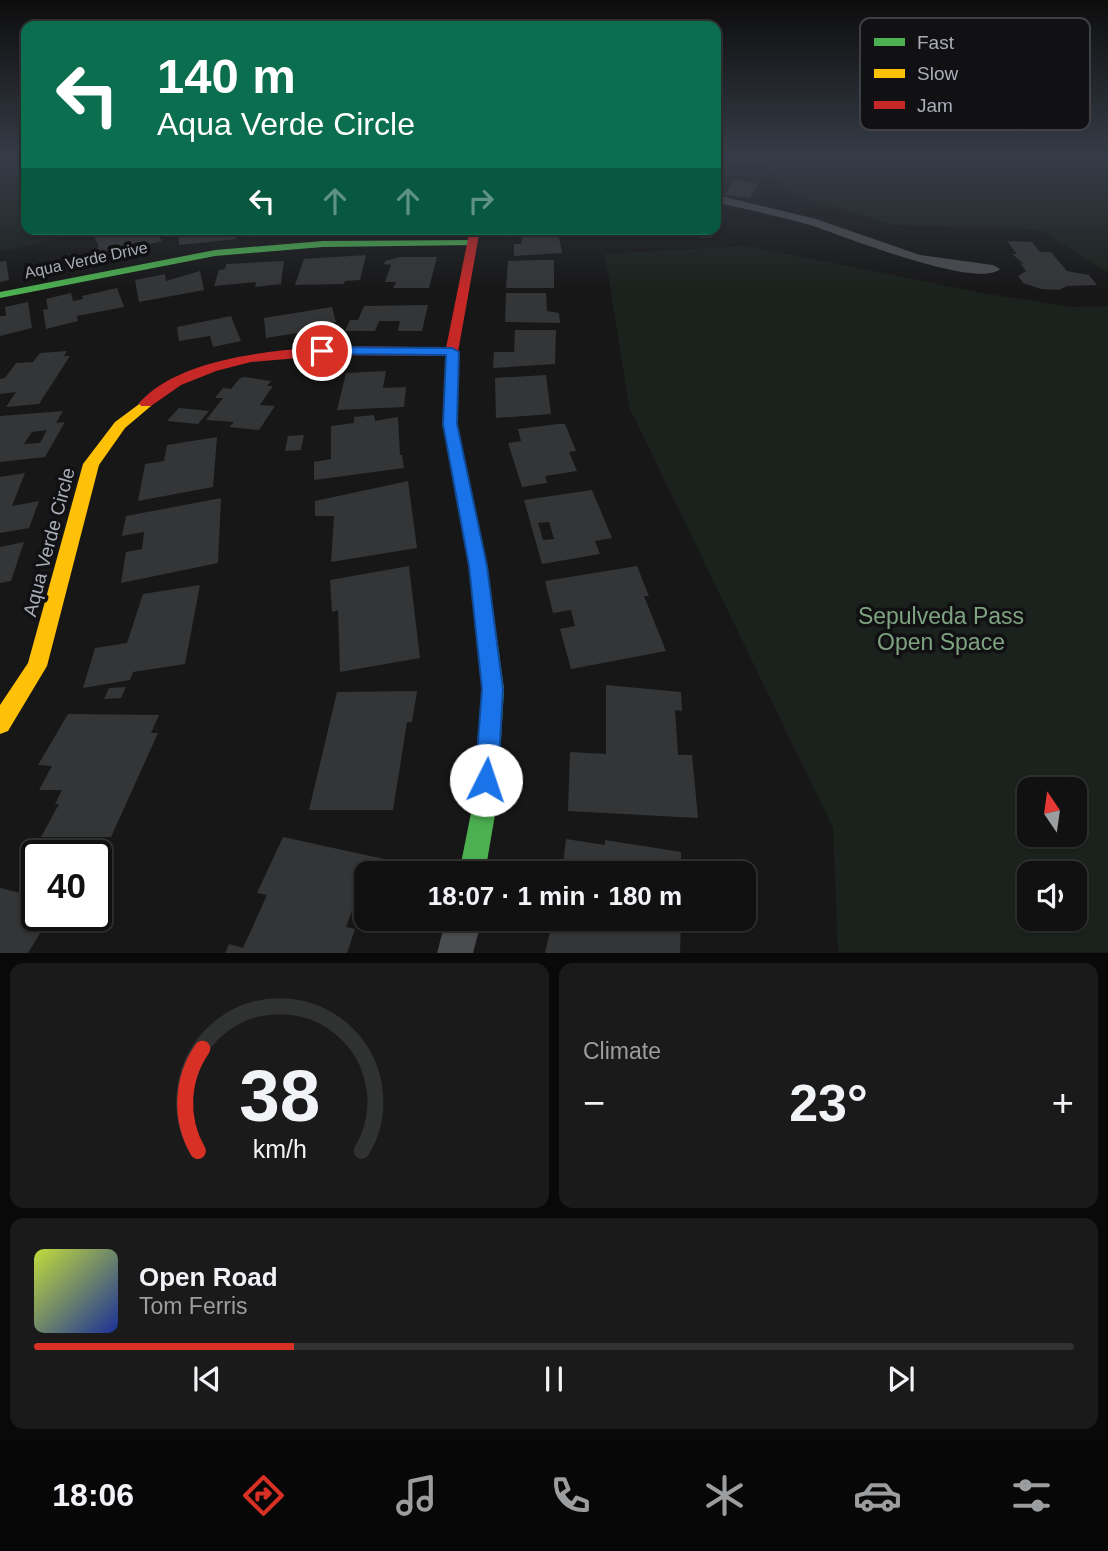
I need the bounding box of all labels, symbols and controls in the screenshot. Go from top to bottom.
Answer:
legend [860,18,1090,130]
text: Fast [917,32,955,53]
icon: left [42,49,133,140]
text: 140 m [157,49,296,103]
text: Slow [917,63,958,84]
text: Jam [917,95,953,116]
text: Aqua Verde Circle [157,106,415,142]
icon: left [243,182,281,220]
icon: ahead [316,182,354,220]
icon: ahead [389,182,427,220]
icon: right [462,182,500,220]
street label: Aqua Verde Drive [23,239,149,281]
pin [292,321,352,381]
icon: arrive [303,332,341,370]
street label: Aqua Verde Circle [19,465,79,619]
park label: Sepulveda Pass Open Space [858,603,1024,655]
position arrow [449,743,523,817]
north arrow [1017,777,1087,847]
map controls [1017,777,1087,931]
speed limit sign: 40 [21,840,112,931]
button: sound [1017,861,1087,931]
text: 18:07 · 1 min · 180 m [428,881,682,911]
text: Climate [583,1038,661,1064]
text: 38 [239,1056,320,1137]
text: 23° [789,1074,868,1132]
text: − [583,1082,605,1124]
text: + [1052,1082,1074,1124]
text: km/h [252,1135,307,1163]
text: Open Road [139,1262,278,1292]
text: Tom Ferris [139,1293,248,1319]
icon: previous [188,1360,226,1398]
icon: pause [535,1360,573,1398]
icon: next [882,1360,920,1398]
icon: directions [239,1471,288,1520]
icon: music [392,1471,441,1520]
icon: phone [546,1471,595,1520]
icon: climate [700,1471,749,1520]
icon: car [853,1471,902,1520]
icon: filters [1007,1471,1056,1520]
text: 18:06 [52,1477,134,1513]

